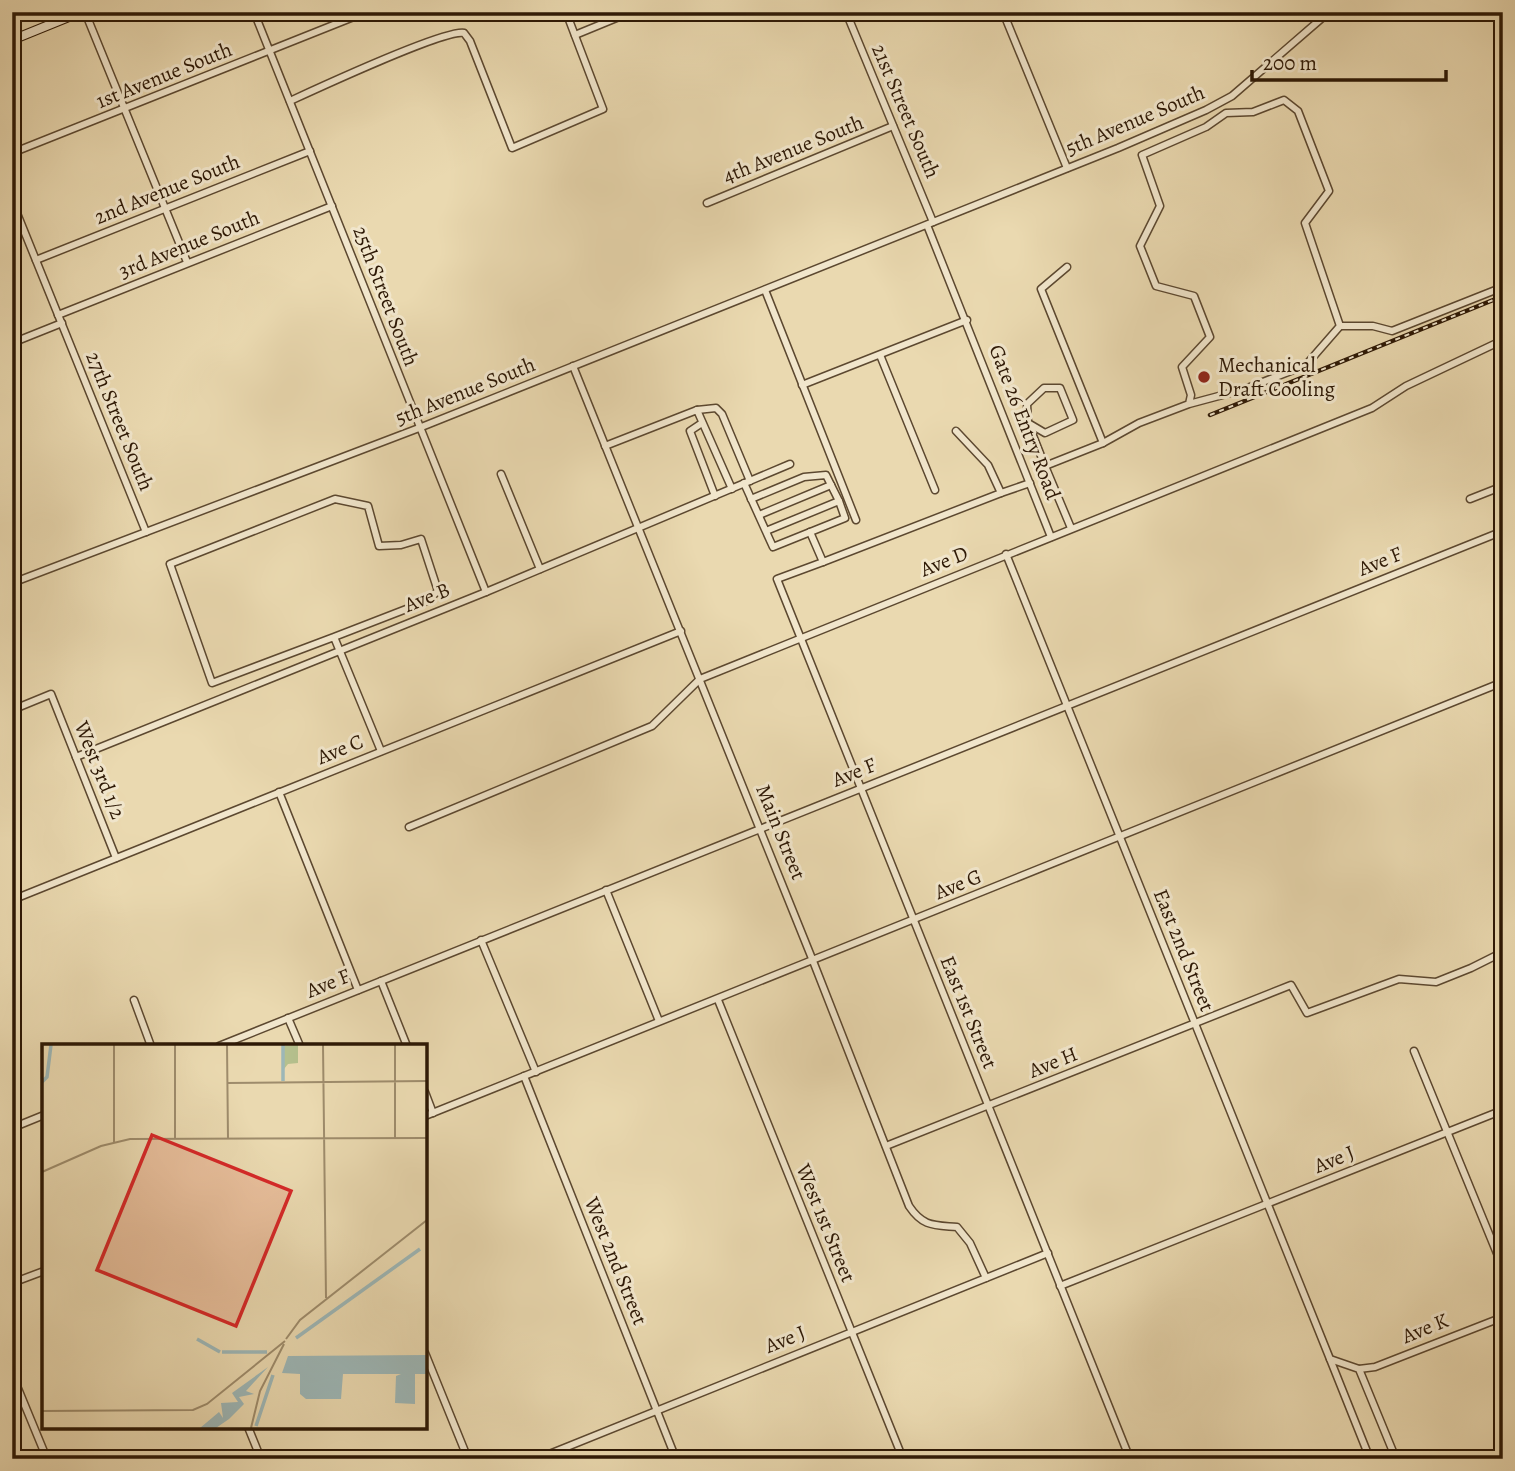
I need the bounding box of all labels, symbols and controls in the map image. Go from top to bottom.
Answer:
street label: 1st Avenue South [92,35,236,115]
scale bar [1252,38,1447,82]
street label: 21st Street South [865,40,947,182]
text: 200 m [1263,49,1317,77]
street label: 5th Avenue South [1061,78,1209,162]
street label: 4th Avenue South [719,108,867,190]
street label: 2nd Avenue South [90,147,244,231]
street label: 3rd Avenue South [115,203,263,285]
street label: 25th Street South [346,222,426,370]
street label: Gate 26 Entry Road [983,341,1068,504]
street label: 27th Street South [79,347,161,495]
street label: 5th Avenue South [391,350,539,432]
place label: Mechanical Draft Cooling [1218,351,1335,403]
marker: Mechanical Draft Cooling [1196,369,1212,385]
street label: Ave D [915,539,972,584]
street label: Ave F [1353,539,1406,583]
street label: Ave B [399,575,454,619]
street label: West 3rd 1/2 [67,716,132,823]
street label: Ave C [312,727,367,771]
street label: Ave F [827,750,880,794]
street label: Main Street [749,780,813,884]
street label: Ave G [929,862,986,906]
street label: East 2nd Street [1147,885,1221,1016]
street label: East 1st Street [934,951,1004,1073]
street label: Ave F [301,961,354,1005]
street label: Ave H [1024,1040,1082,1085]
inset map [42,1044,427,1429]
street label: Ave J [1309,1138,1358,1180]
street label: West 1st Street [789,1159,862,1286]
street label: West 2nd Street [577,1192,654,1329]
street label: Ave K [1397,1306,1452,1350]
street label: Ave J [760,1318,809,1360]

